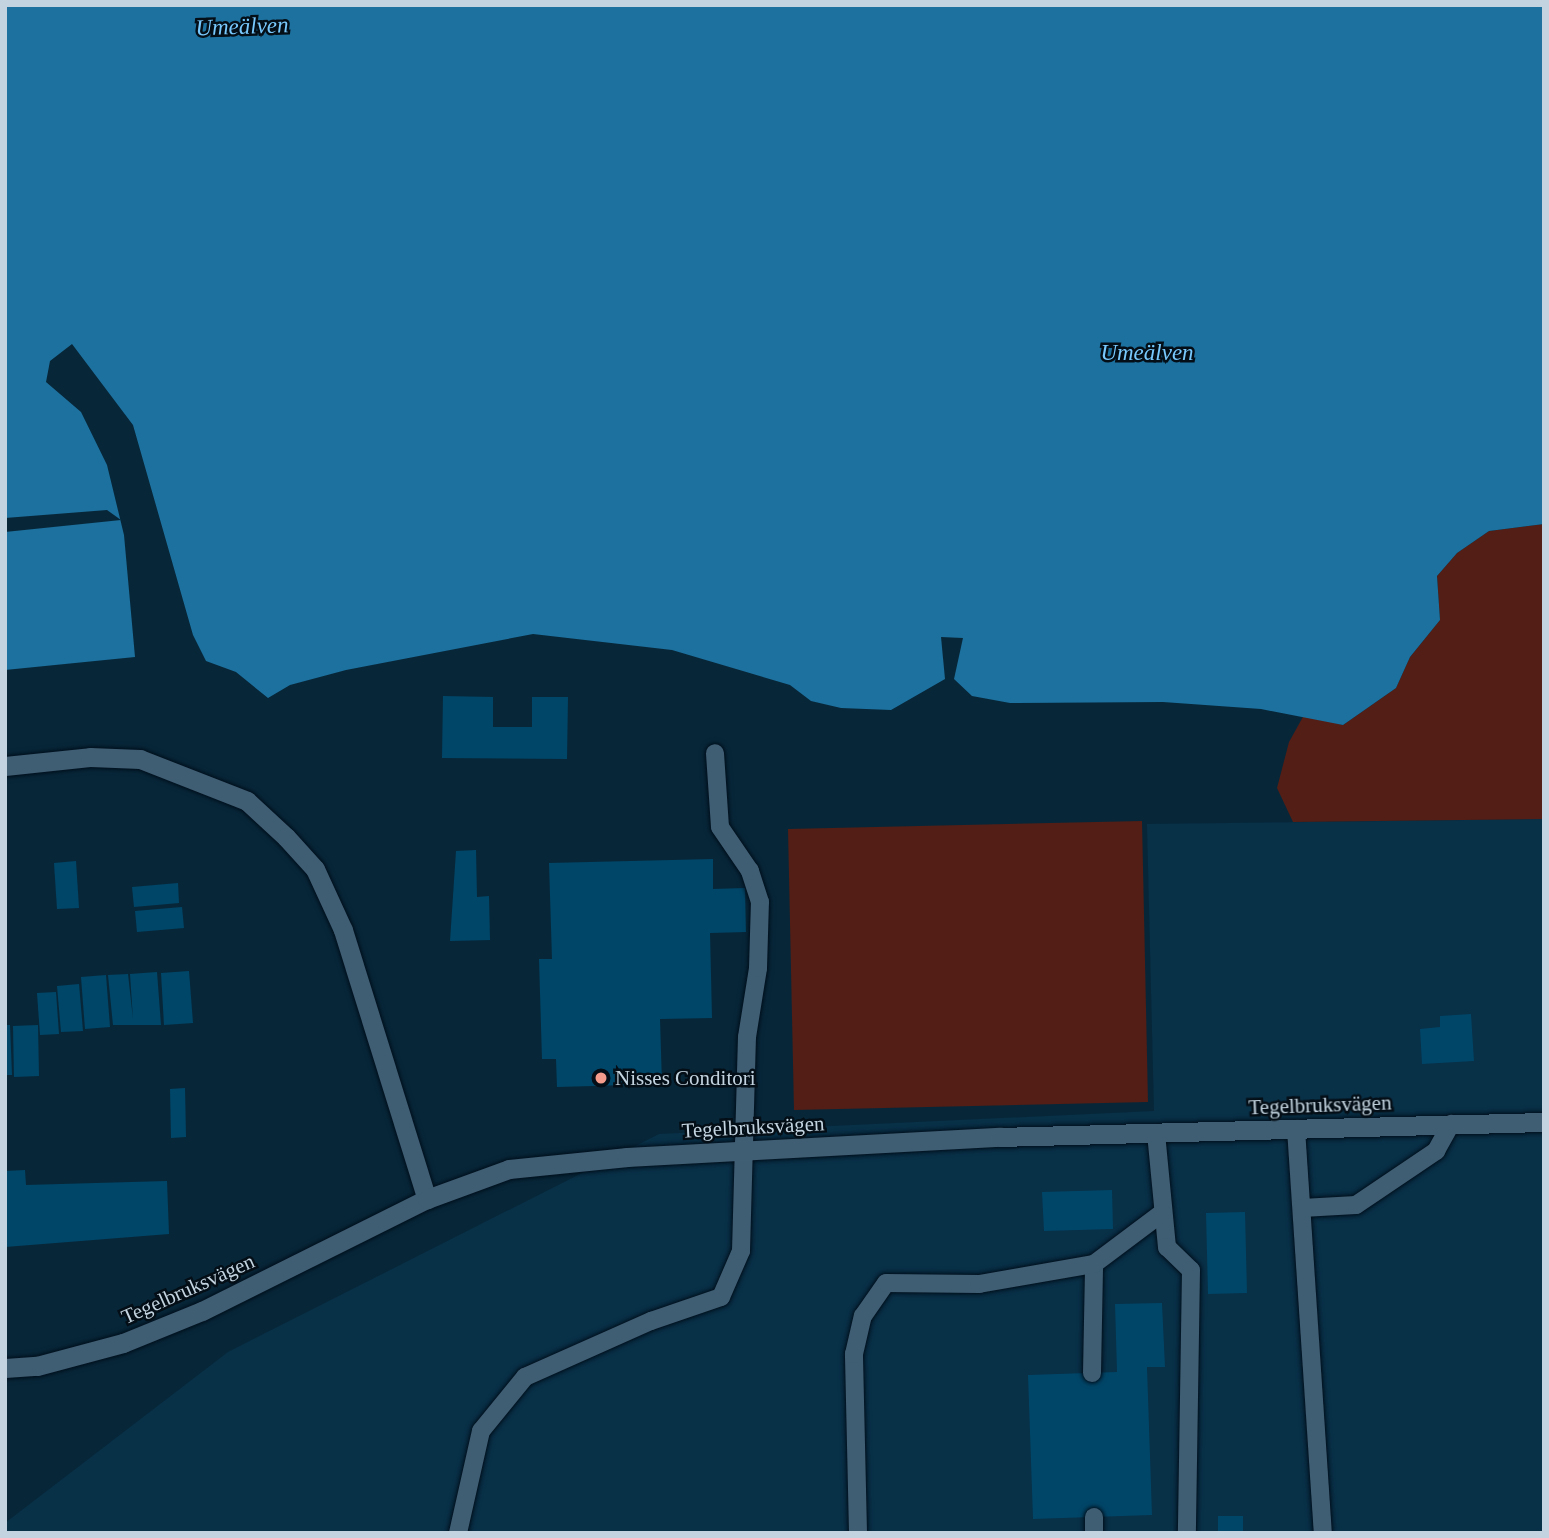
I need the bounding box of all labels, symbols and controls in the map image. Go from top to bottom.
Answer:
water label: Umeälven [195,12,289,42]
water label: Umeälven [1100,339,1194,367]
place label: Nisses Conditori [615,1065,756,1091]
marker: Nisses Conditori [593,1070,609,1086]
street label: Tegelbruksvägen [1248,1090,1392,1120]
street label: Tegelbruksvägen [681,1111,825,1143]
street label: Tegelbruksvägen [117,1248,259,1330]

